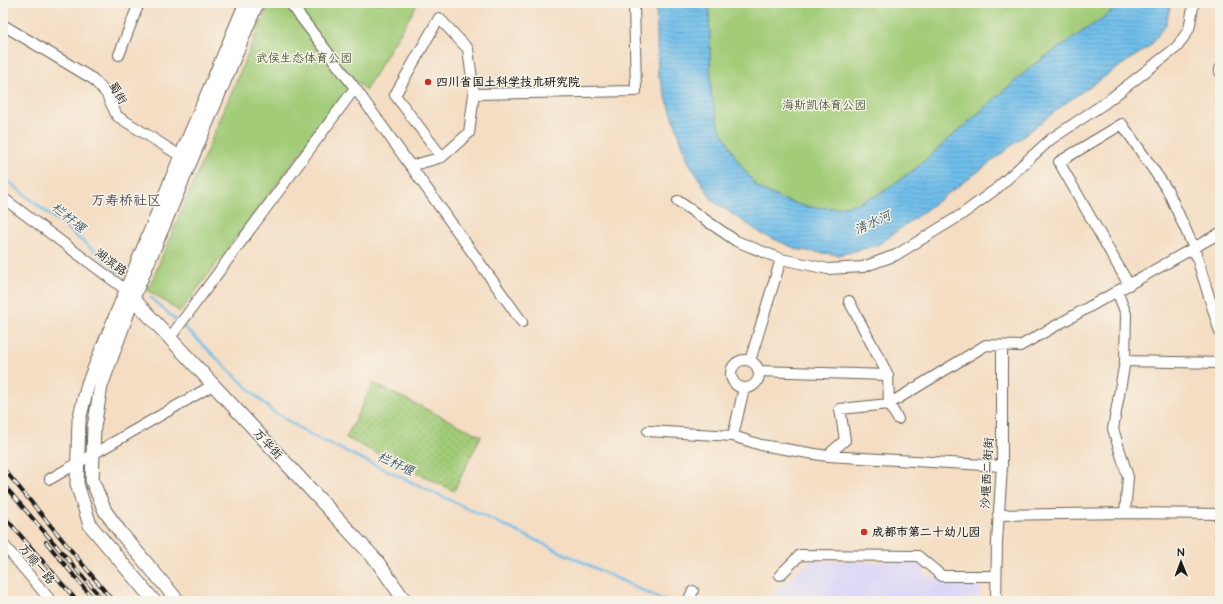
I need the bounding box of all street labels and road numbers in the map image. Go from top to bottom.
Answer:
street label: 蜀街 [104,79,131,108]
street label: 湖滨路 [91,245,130,280]
street label: 万华街 [249,425,286,463]
street label: 沙堰西二街街 [977,437,998,509]
street label: 万顺一路 [15,540,59,588]

